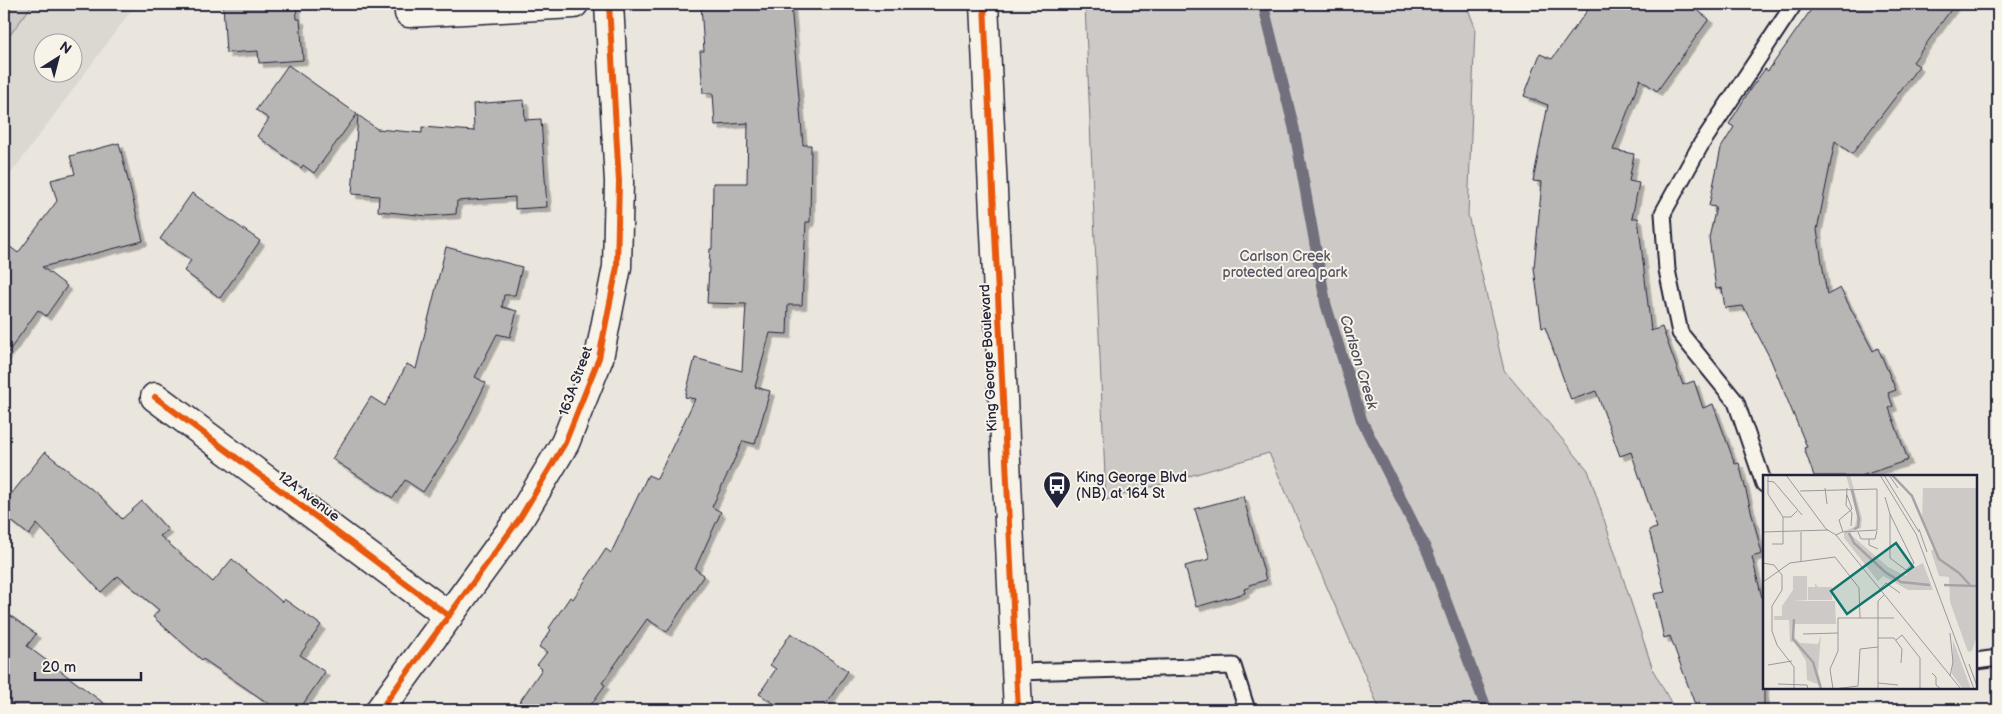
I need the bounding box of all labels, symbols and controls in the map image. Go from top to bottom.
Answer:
north arrow [32,32,82,82]
text: N [56,38,75,58]
park label: Carlson Creek protected area park [1223,248,1348,281]
street label: King George Boulevard [976,284,1001,432]
water label: Carlson Creek [1335,313,1382,412]
street label: 163A Street [555,343,596,418]
street label: 12A Avenue [274,468,343,525]
place label: King George Blvd (NB) at 164 St [1076,469,1187,502]
bus stop icon: King George Blvd (NB) at 164 St [1042,470,1072,509]
inset map [1763,475,1977,689]
scale bar [35,649,141,681]
text: 20 m [42,658,76,677]

